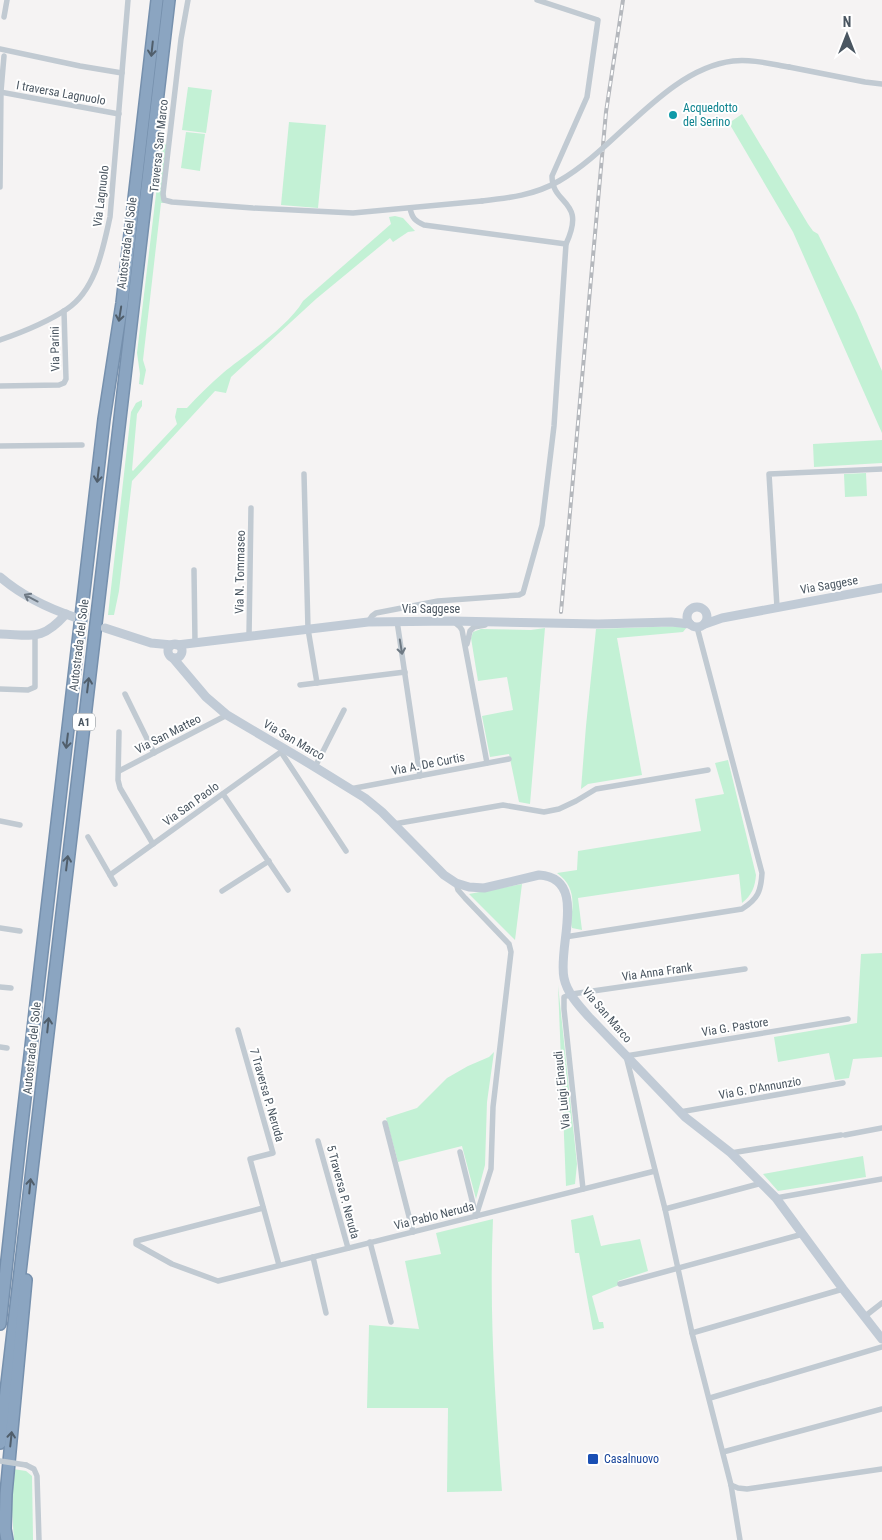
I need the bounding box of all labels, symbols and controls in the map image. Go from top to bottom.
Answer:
north arrow [822,10,872,60]
text: N [843,14,851,30]
one-way arrow [147,40,157,56]
street label: I traversa Lagnuolo [15,78,107,108]
street label: Traversa San Marco [147,99,171,193]
place label: Acquedotto del Serino [683,101,738,129]
marker: Acquedotto del Serino [667,109,679,121]
street label: Via Lagnuolo [90,164,112,228]
street label: Autostrada del Sole [114,196,140,290]
one-way arrow [115,306,125,322]
street label: Via Parini [48,326,62,372]
one-way arrow [93,467,103,483]
street label: Via N. Tommaseo [232,530,248,614]
street label: Via Saggese [799,573,859,597]
one-way arrow [24,593,39,603]
street label: Autostrada del Sole [66,598,92,692]
street label: Via Saggese [402,602,461,616]
one-way arrow [396,638,406,654]
one-way arrow [83,677,93,693]
street label: Via San Matteo [133,711,203,757]
road number: A1 [73,714,95,730]
street label: Via San Marco [261,717,327,763]
one-way arrow [62,732,72,748]
street label: Via A. De Curtis [390,750,466,778]
street label: Via San Paolo [160,779,222,829]
one-way arrow [62,856,72,872]
street label: Via Anna Frank [621,960,694,984]
street label: Via San Marco [579,985,635,1045]
street label: Autostrada del Sole [20,1001,44,1095]
street label: Via G. Pastore [701,1015,770,1039]
one-way arrow [43,1017,53,1033]
street label: 7 Traversa P. Neruda [247,1047,287,1144]
street label: Via Luigi Einaudi [551,1050,573,1130]
street label: Via G. D'Annunzio [718,1074,802,1102]
street label: 5 Traversa P. Neruda [324,1144,362,1241]
one-way arrow [25,1178,35,1194]
street label: Via Pablo Neruda [393,1199,476,1233]
one-way arrow [6,1431,16,1447]
marker: Casalnuovo [586,1452,600,1466]
place label: Casalnuovo [604,1452,659,1466]

